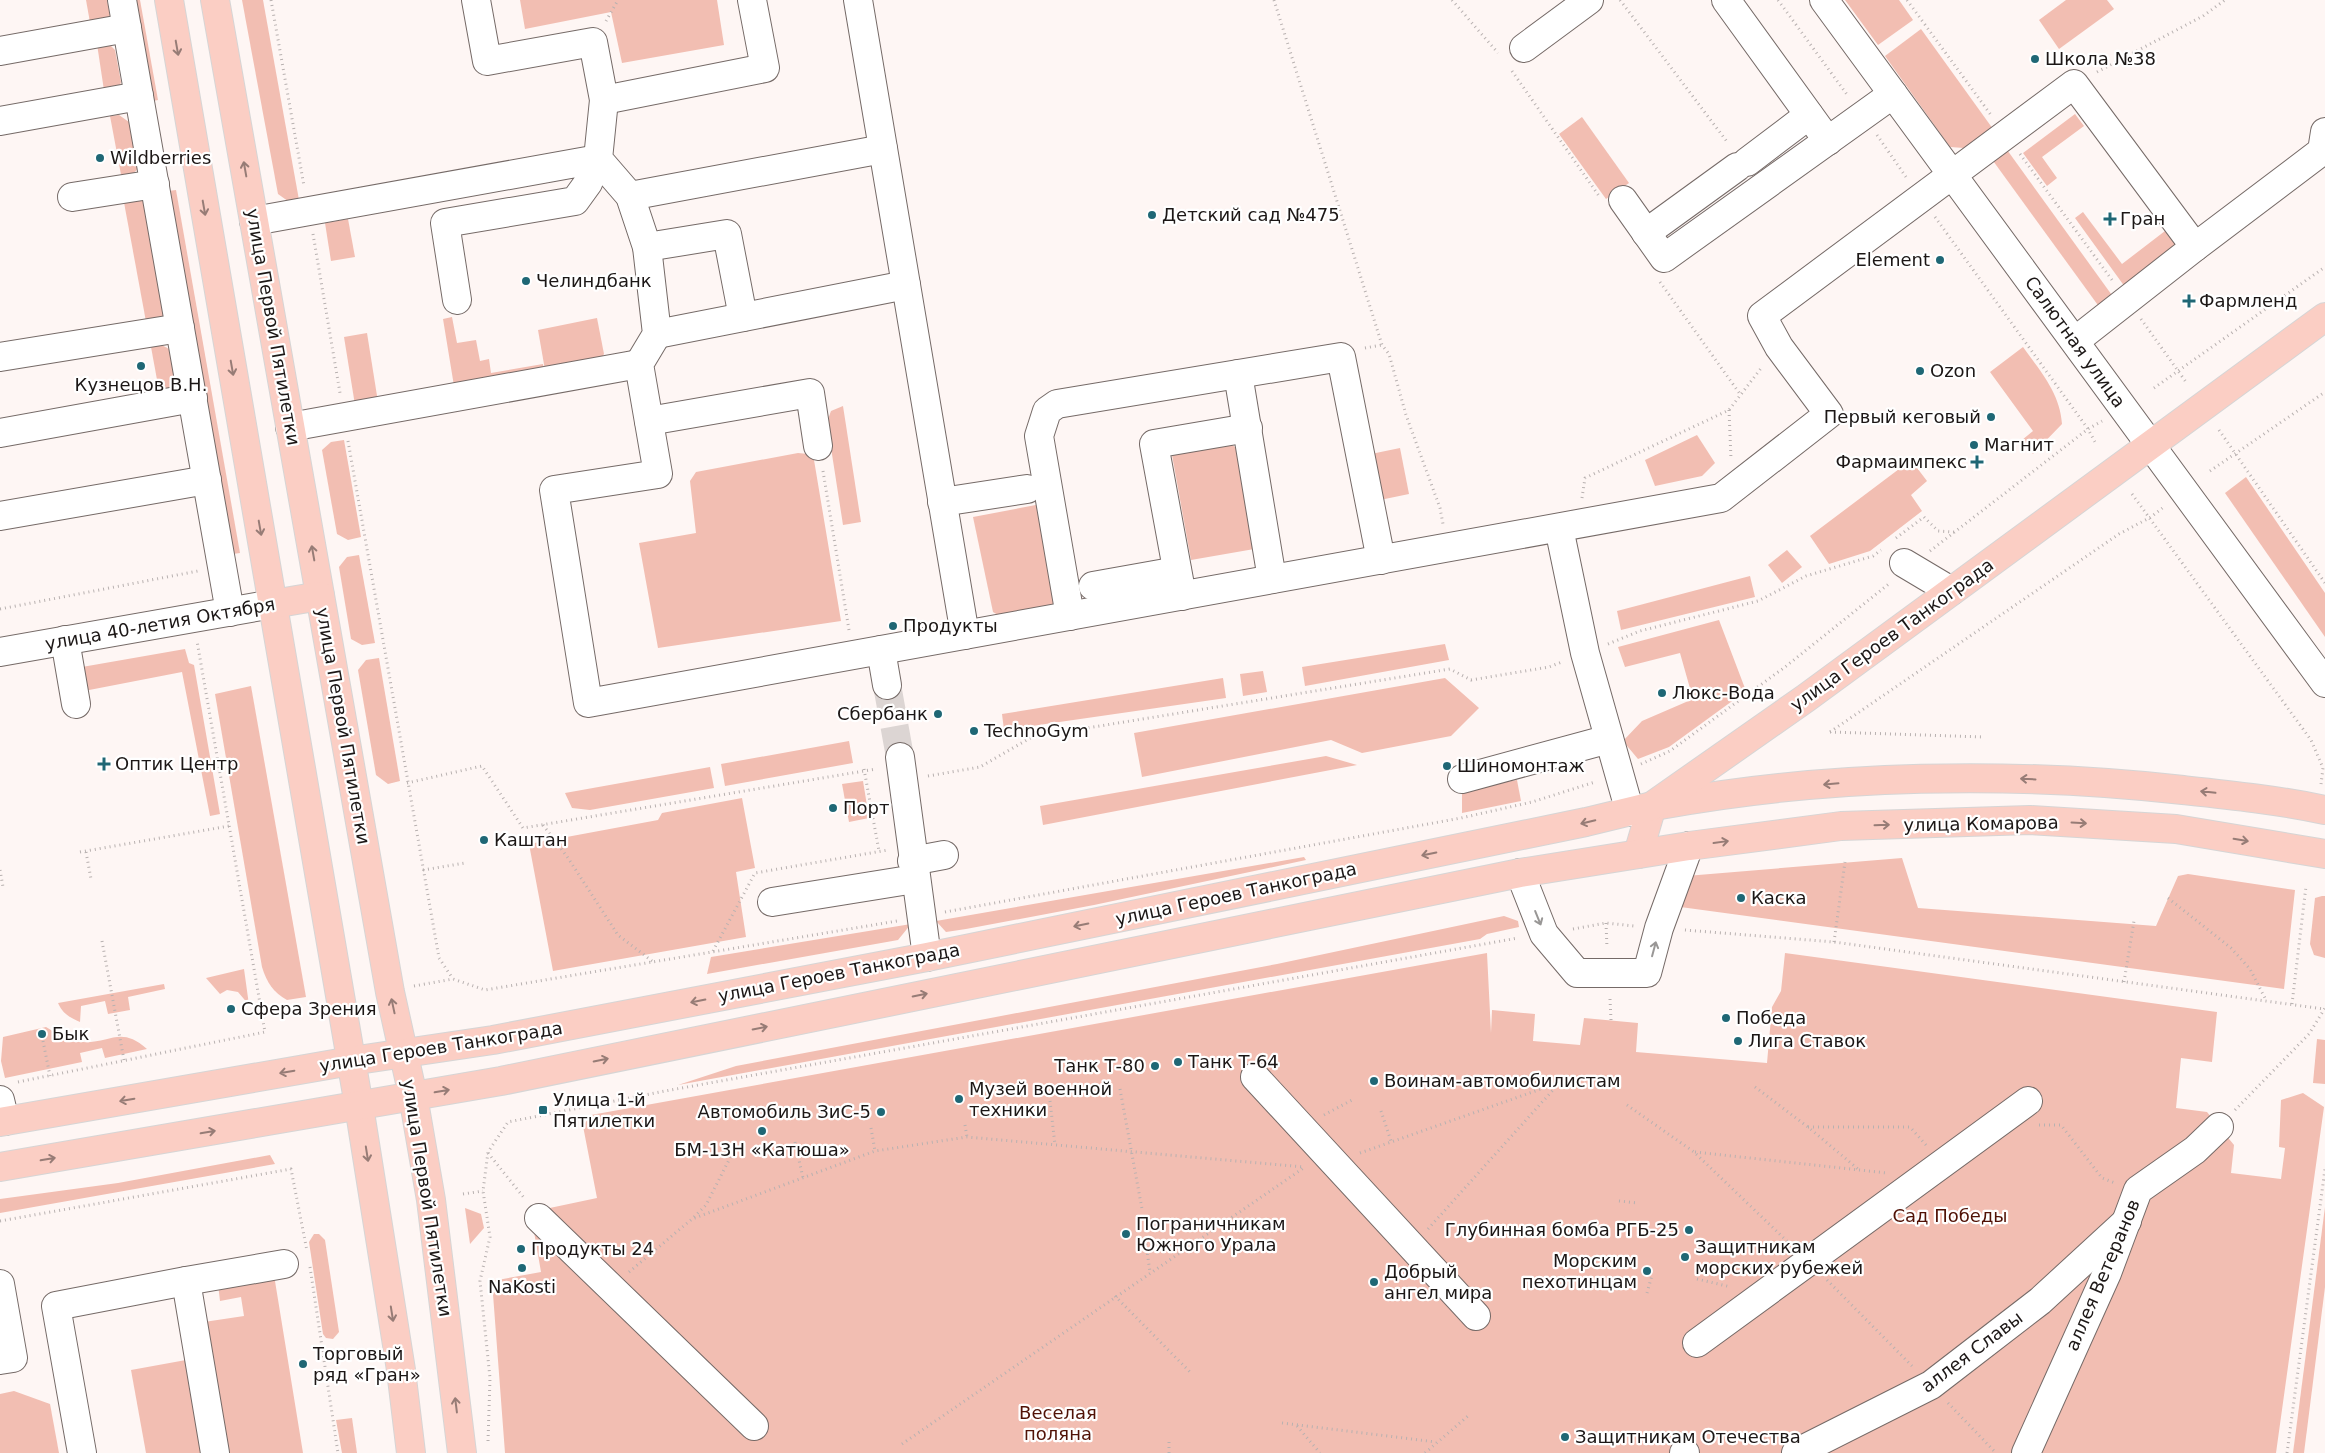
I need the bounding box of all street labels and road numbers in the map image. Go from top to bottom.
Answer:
street label: улица Первой Пятилетки [242,207,305,447]
street label: Салютная улица [2021,272,2130,411]
street label: улица Героев Танкограда [1786,554,1997,715]
street label: улица 40-летия Октября [43,593,277,654]
street label: улица Первой Пятилетки [312,606,375,846]
street label: улица Комарова [1903,812,2059,835]
street label: улица Героев Танкограда [1113,858,1358,929]
street label: улица Героев Танкограда [716,939,962,1006]
street label: улица Героев Танкограда [318,1017,564,1076]
street label: улица Первой Пятилетки [398,1078,457,1318]
street label: аллея Ветеранов [2061,1196,2144,1354]
street label: аллея Славы [1917,1307,2027,1397]

